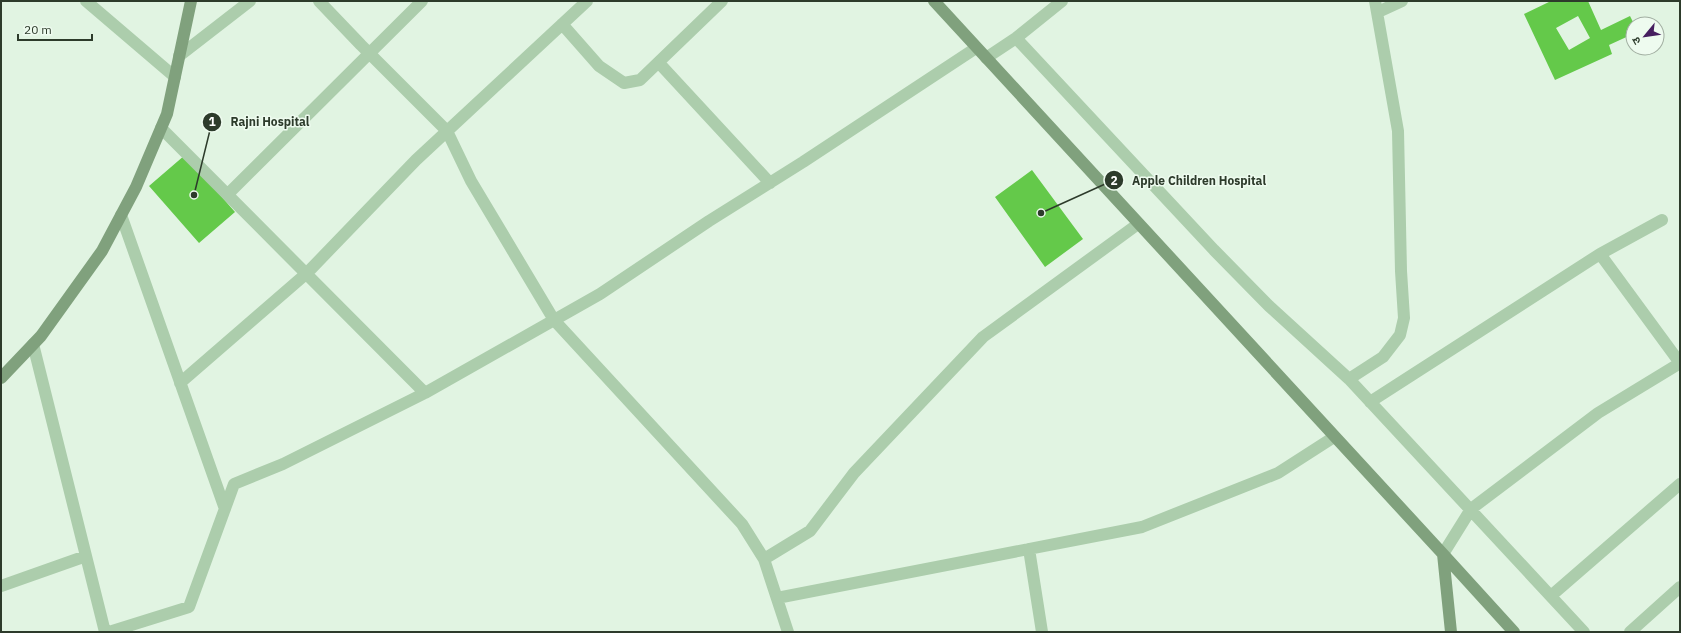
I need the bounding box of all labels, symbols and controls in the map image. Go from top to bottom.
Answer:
scale bar [18,16,92,42]
north arrow [1625,16,1665,56]
text: 20 m [24,22,52,37]
text: उ [1628,34,1644,47]
callout: Rajni Hospital [202,110,317,134]
text: 1 [208,114,216,129]
text: Rajni Hospital [231,114,310,129]
callout: Apple Children Hospital [1104,168,1274,192]
text: 2 [1110,173,1118,188]
text: Apple Children Hospital [1132,173,1266,188]

